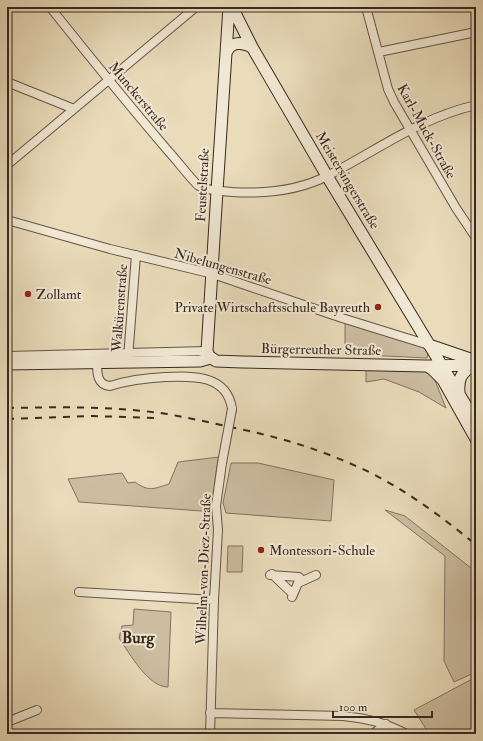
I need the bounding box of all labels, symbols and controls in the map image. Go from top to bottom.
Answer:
street label: Munckerstraße [105,58,172,134]
street label: Karl-Muck-Straße [393,81,460,182]
street label: Meistersingerstraße [312,128,383,232]
street label: Feustelstraße [192,147,213,222]
street label: Nibelungenstraße [172,244,274,289]
street label: Walkürenstraße [108,263,131,354]
place label: Zollamt [36,286,82,303]
marker: Zollamt [23,289,33,299]
place label: Private Wirtschaftsschule Bayreuth [175,299,371,317]
marker: Private Wirtschaftsschule Bayreuth [373,302,383,312]
street label: Bürgerreuther Straße [261,340,381,359]
street label: Wilhelm-von-Diez-Straße [192,493,215,646]
place label: Montessori-Schule [269,542,375,559]
marker: Montessori-Schule [256,545,266,555]
district label: Burg [122,628,155,649]
scale bar [333,693,432,719]
text: 100 m [339,700,368,715]

